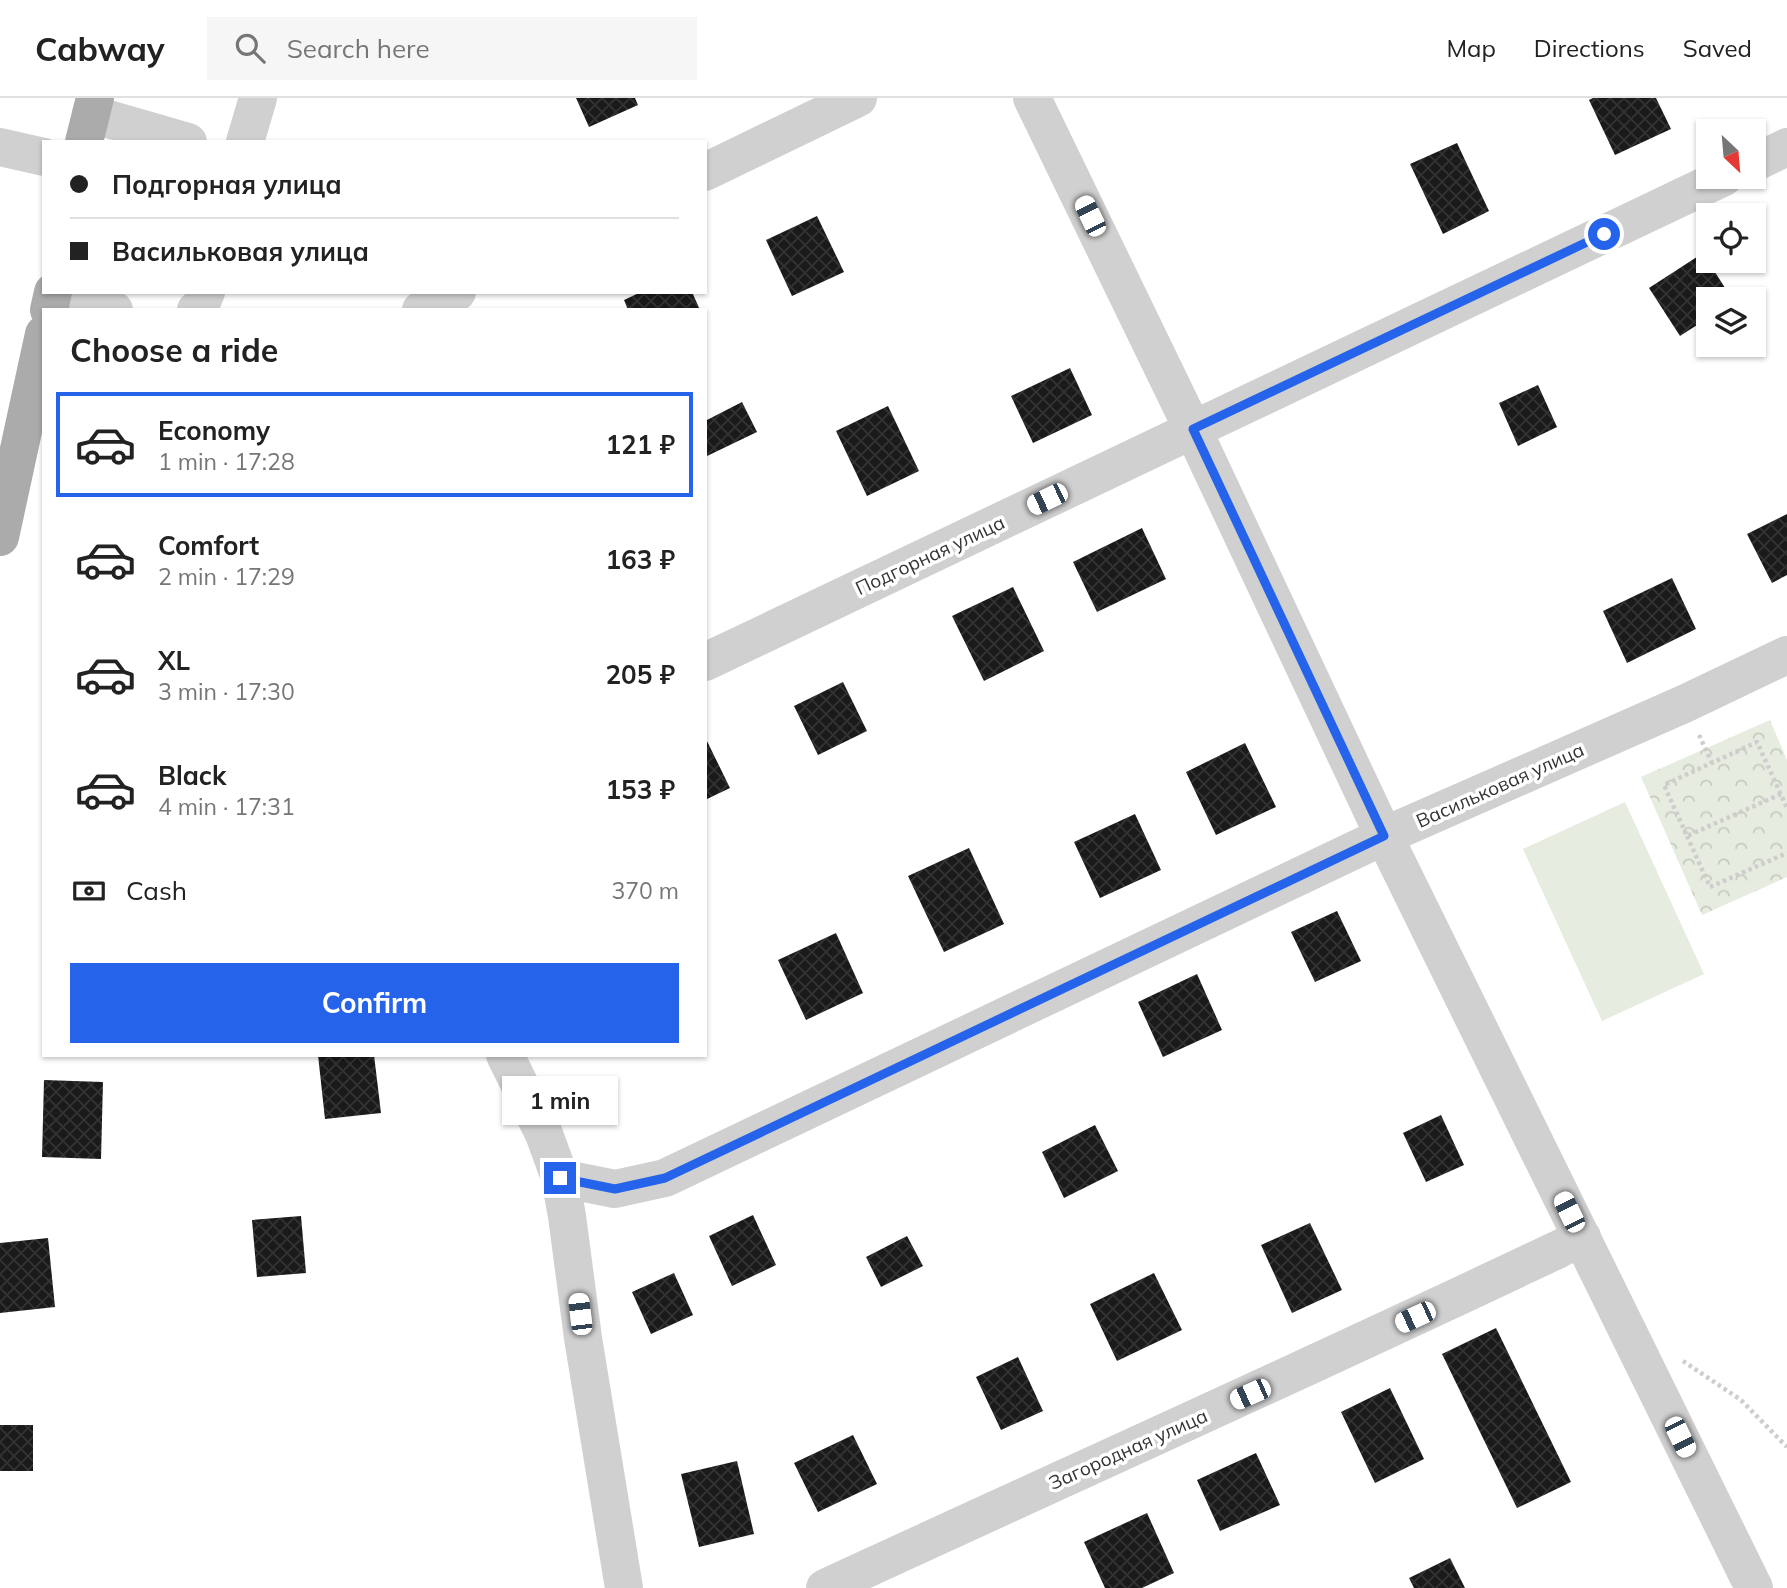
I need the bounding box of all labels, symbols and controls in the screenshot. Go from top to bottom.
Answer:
search box [207,17,697,80]
text: Cabway [35,28,165,69]
icon: search [231,29,269,67]
text: Search here [287,32,430,65]
text: Map [1446,33,1496,63]
text: Directions [1534,33,1645,63]
text: Saved [1683,33,1752,63]
north arrow [1696,119,1766,189]
map controls [1696,119,1766,357]
text: Подгорная улица [112,168,342,201]
car [1072,193,1109,239]
button: locate [1696,203,1766,273]
route start [1588,218,1620,250]
text: Васильковая улица [112,235,369,268]
button: layers [1696,287,1766,357]
text: Choose a ride [70,330,278,370]
icon: car [74,413,137,476]
text: Economy [158,414,270,447]
text: 121 ₽ [605,428,675,461]
text: 1 min · 17:28 [158,447,295,476]
car [1024,480,1071,518]
street label: Подгорная улица [852,510,1008,600]
icon: car [74,528,137,591]
text: Comfort [158,529,259,562]
text: 163 ₽ [605,543,675,576]
text: 2 min · 17:29 [158,562,295,591]
icon: car [74,643,137,706]
text: XL [158,644,190,677]
text: 205 ₽ [605,658,675,691]
text: 3 min · 17:30 [158,677,295,706]
street label: Васильковая улица [1412,737,1588,833]
icon: car [74,758,137,821]
text: Black [158,759,226,792]
text: 153 ₽ [605,773,675,806]
text: 4 min · 17:31 [158,792,295,821]
icon: cash [70,872,108,910]
text: Cash [126,874,187,907]
text: 370 m [611,876,679,905]
button: Confirm [70,963,679,1043]
callout: 1 min [502,1076,618,1126]
text: 1 min [530,1086,590,1115]
route end [544,1162,576,1194]
car [1551,1189,1588,1235]
car [568,1292,593,1336]
car [1392,1299,1439,1335]
car [1227,1376,1274,1412]
street label: Загородная улица [1045,1403,1211,1495]
car [1662,1414,1699,1460]

